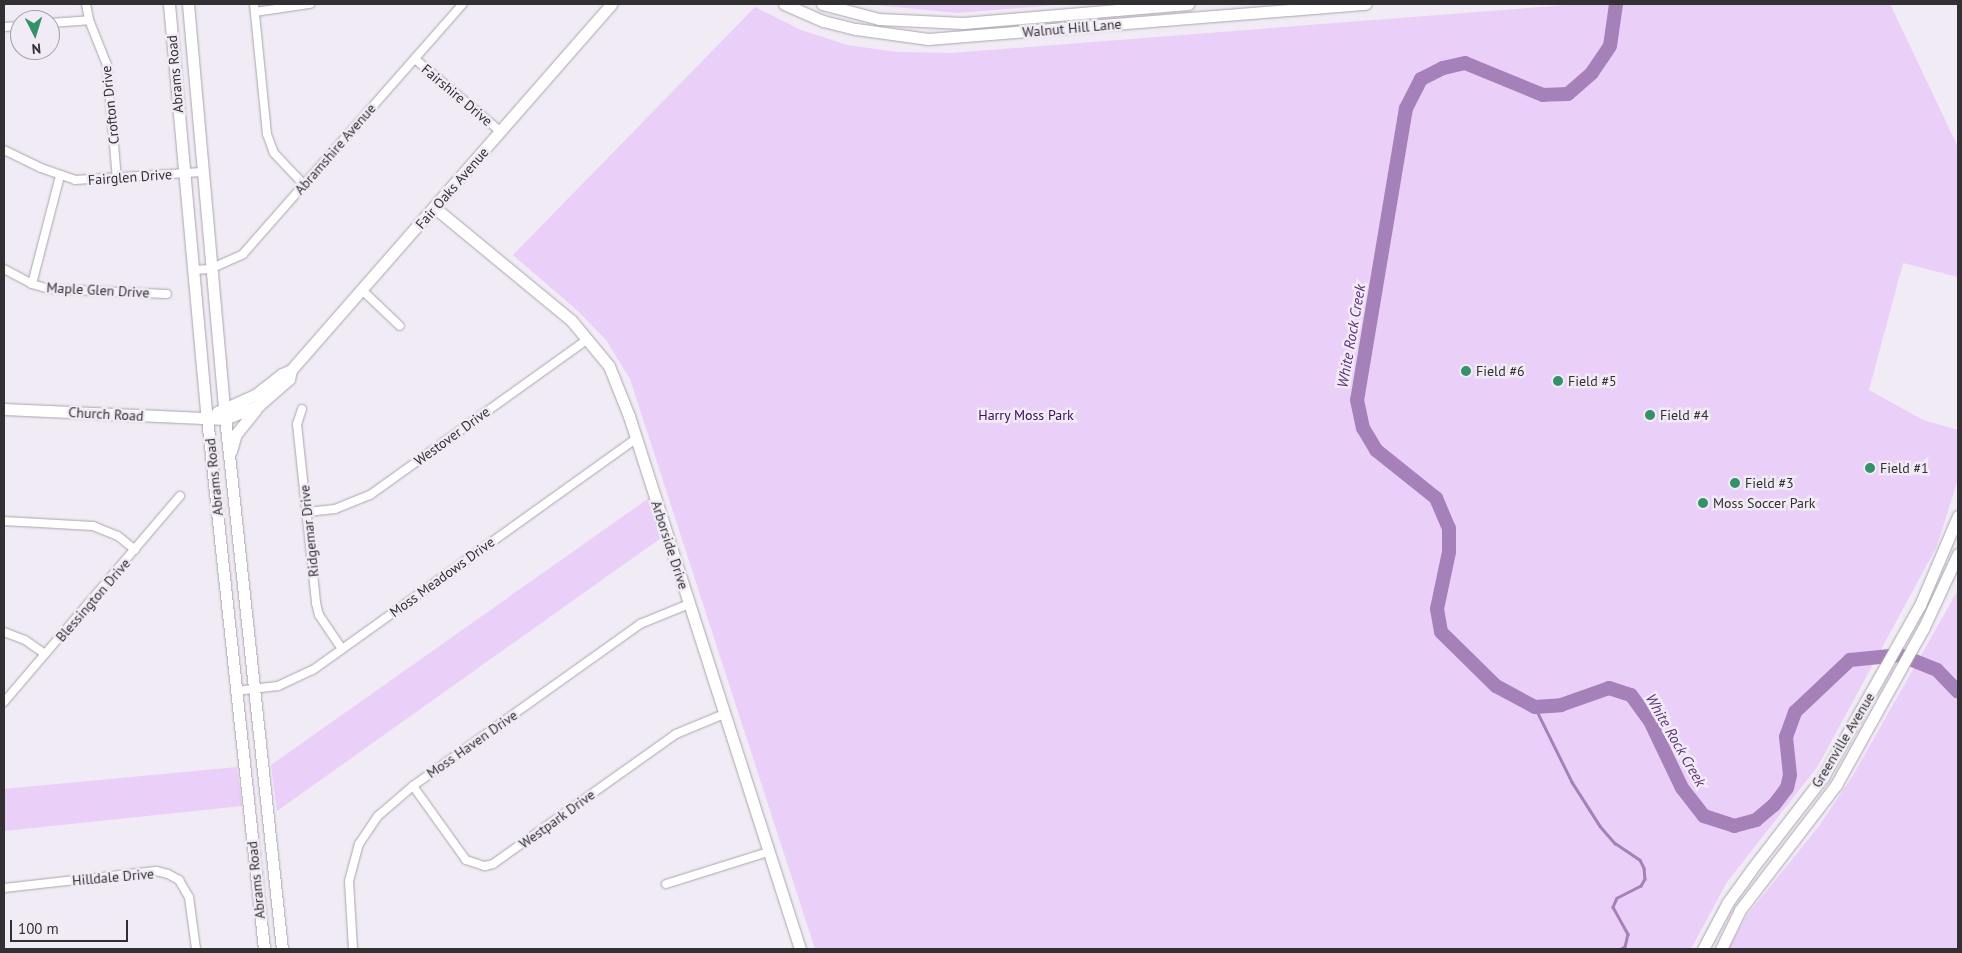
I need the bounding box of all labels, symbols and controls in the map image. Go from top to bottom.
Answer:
north arrow [10,10,60,60]
street label: Walnut Hill Lane [1022,15,1122,41]
street label: Abrams Road [163,34,187,114]
text: N [31,40,42,58]
street label: Fairshire Drive [418,61,496,129]
street label: Crofton Drive [98,65,122,145]
street label: Abramshire Avenue [291,100,379,198]
street label: Fair Oaks Avenue [412,144,492,232]
street label: Fairglen Drive [87,166,173,188]
street label: Maple Glen Drive [46,279,150,301]
water label: White Rock Creek [1333,283,1369,389]
place label: Field #6 [1476,363,1525,379]
marker: Field #6 [1460,365,1472,377]
place label: Field #5 [1568,373,1617,389]
marker: Field #5 [1552,375,1564,387]
street label: Westover Drive [411,403,493,469]
street label: Church Road [68,404,144,424]
park label: Harry Moss Park [978,407,1074,423]
place label: Field #4 [1660,407,1709,423]
marker: Field #4 [1644,409,1656,421]
street label: Abrams Road [202,437,226,517]
place label: Field #1 [1880,460,1929,476]
marker: Field #1 [1864,462,1876,474]
place label: Field #3 [1745,475,1794,491]
marker: Field #3 [1729,477,1741,489]
street label: Ridgemar Drive [296,484,322,578]
place label: Moss Soccer Park [1713,495,1815,511]
marker: Moss Soccer Park [1697,497,1709,509]
street label: Arborside Drive [648,499,692,591]
street label: Moss Meadows Drive [386,533,498,621]
street label: Blessington Drive [52,555,134,645]
street label: Greenville Avenue [1808,689,1878,791]
water label: White Rock Creek [1642,690,1710,790]
street label: Moss Haven Drive [423,706,521,782]
street label: Westpark Drive [516,786,598,852]
street label: Abrams Road [244,840,268,920]
street label: Hilldale Drive [71,865,155,889]
scale bar [12,910,130,942]
text: 100 m [18,919,59,938]

